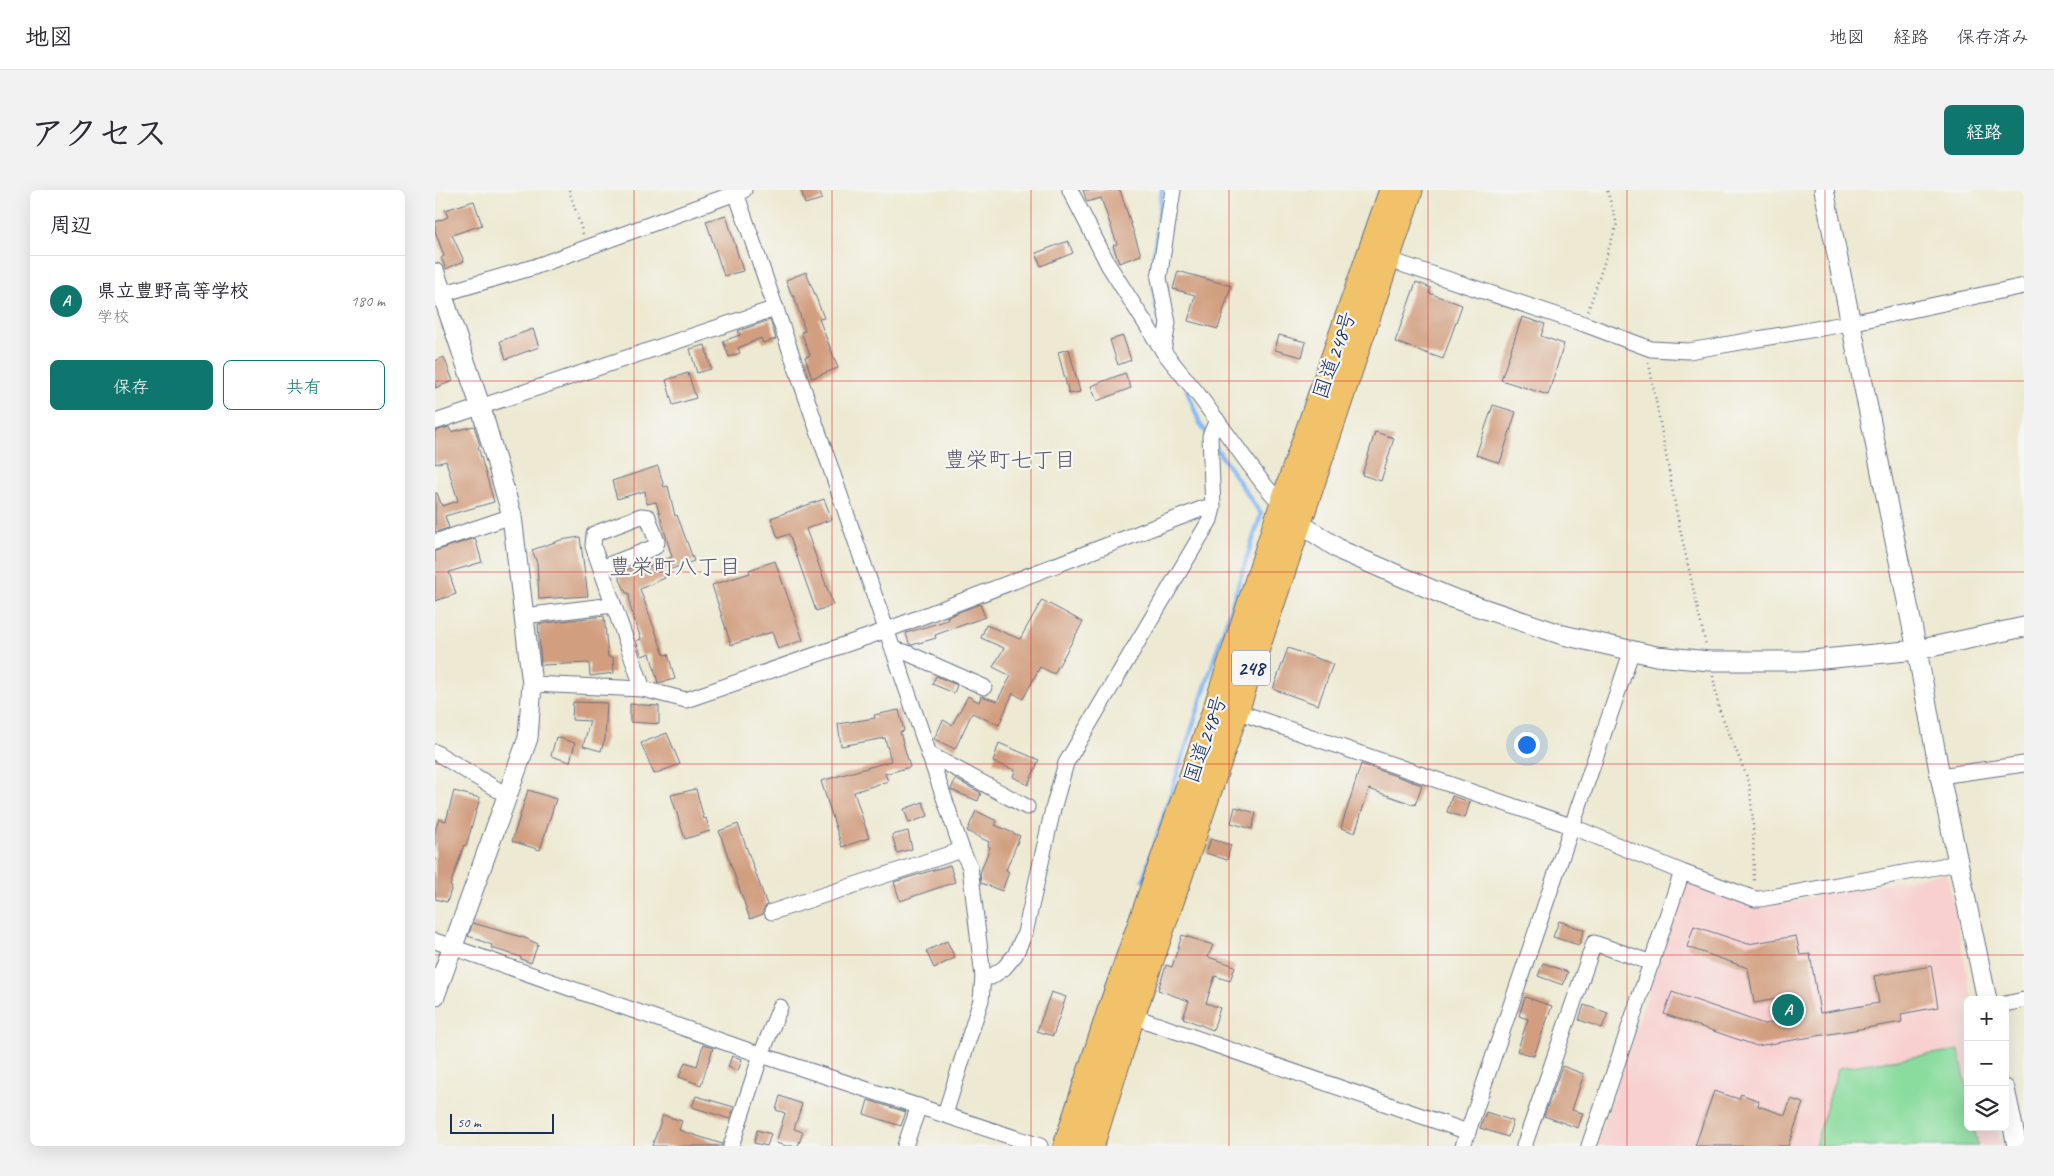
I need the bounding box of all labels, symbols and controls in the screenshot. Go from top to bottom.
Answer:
text: 地図 [25,22,73,52]
text: 地図 [1829,26,1865,48]
text: 経路 [1893,26,1929,48]
text: 保存済み [1957,26,2029,48]
button: 経路 [1944,105,2024,155]
text: アクセス [30,111,168,156]
text: 周辺 [50,212,92,238]
text: 県立豊野高等学校 [97,279,249,303]
text: A [62,291,70,311]
text: 180 m [351,291,385,311]
text: 学校 [97,307,129,327]
street label: 国道248号 [1307,308,1361,402]
button: 保存 [50,360,213,410]
button: 共有 [223,360,385,410]
district label: 豊栄町七丁目 [944,446,1076,474]
district label: 豊栄町八丁目 [609,553,741,581]
road number: 248 [1232,650,1270,686]
street label: 国道248号 [1178,692,1232,786]
your location [1514,732,1540,758]
pin: A [1772,991,1804,1029]
map controls [1964,996,2009,1131]
button: + [1964,996,2009,1041]
button: − [1964,1041,2009,1086]
button: layers [1964,1086,2009,1131]
scale bar [450,1111,554,1134]
text: 50 m [457,1114,481,1131]

